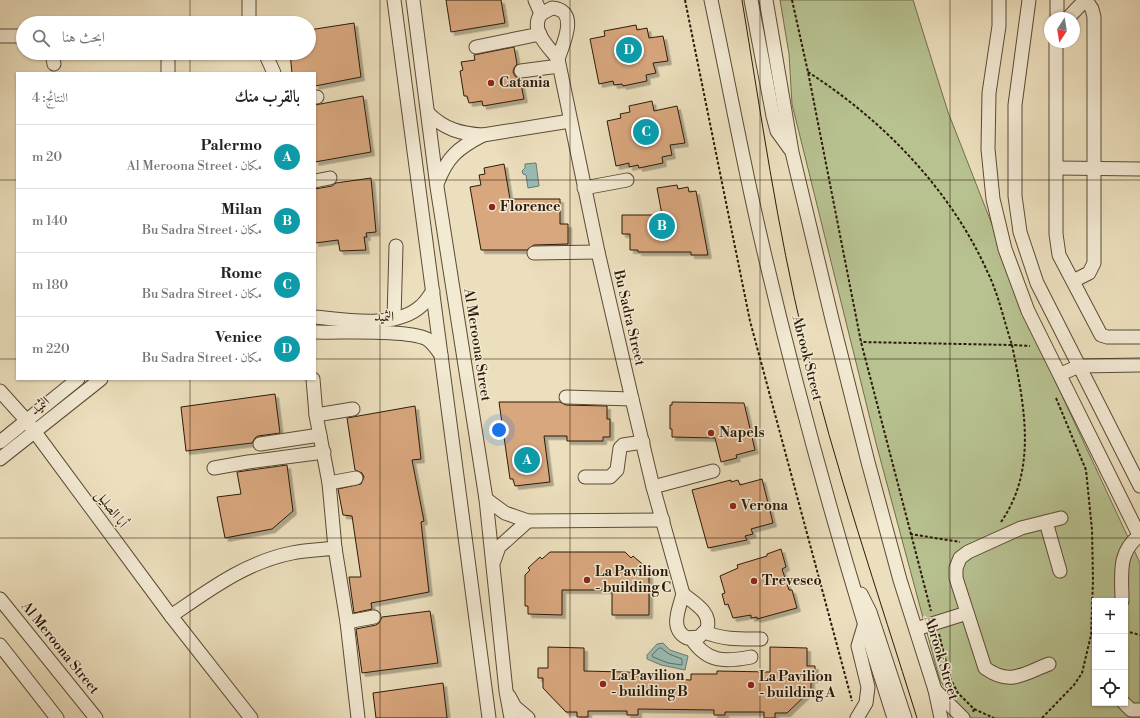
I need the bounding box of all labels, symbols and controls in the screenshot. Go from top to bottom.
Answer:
north arrow [1044,12,1080,48]
search box [16,16,316,60]
icon: search [30,27,52,49]
text: ابحث هنا [62,28,105,47]
pin: D [616,35,642,65]
place label: Catania [499,74,551,92]
marker: Catania [486,78,496,88]
text: بالقرب منك [234,86,300,108]
text: النتائج: 4 [32,90,68,106]
pin: C [633,117,659,147]
text: Palermo [201,136,262,155]
text: 20 m [32,149,62,165]
text: A [282,149,292,165]
text: مكان · Al Meroona Street [127,158,262,174]
place label: Florence [500,198,561,216]
text: Milan [221,200,262,219]
marker: Florence [487,202,497,212]
pin: B [649,211,675,241]
text: 140 m [32,213,68,229]
text: B [282,213,292,229]
text: مكان · Bu Sadra Street [142,222,262,238]
text: Rome [221,264,262,283]
street label: Bu Sadra Street [609,267,649,368]
text: 180 m [32,277,68,293]
text: C [282,277,292,293]
text: مكان · Bu Sadra Street [142,286,262,302]
street label: Al Meroona Street [459,286,495,403]
street label: الثميد [374,308,394,326]
street label: Abrook Street [787,313,826,403]
text: Venice [215,328,262,347]
text: 220 m [32,341,70,357]
text: D [282,341,292,357]
text: مكان · Bu Sadra Street [142,350,262,366]
street label: الثميد [27,393,53,419]
your location [489,420,509,440]
place label: Napels [719,424,764,442]
marker: Napels [706,428,716,438]
pin: A [514,445,540,475]
street label: أبا الصليل [90,485,133,533]
place label: Verona [740,497,789,515]
marker: Verona [728,501,738,511]
place label: La Pavilion - building C [595,563,671,597]
place label: Trevesco [762,572,822,590]
marker: La Pavilion - building C [582,575,592,585]
marker: Trevesco [749,576,759,586]
street label: Al Meroona Street [16,597,103,698]
map controls [1092,598,1128,706]
button: + [1092,598,1128,634]
street label: Abrook Street [919,613,962,702]
button: − [1092,634,1128,670]
place label: La Pavilion - building B [611,667,688,701]
place label: La Pavilion - building A [759,668,836,702]
button: locate [1092,670,1128,706]
marker: La Pavilion - building B [598,679,608,689]
marker: La Pavilion - building A [746,680,756,690]

